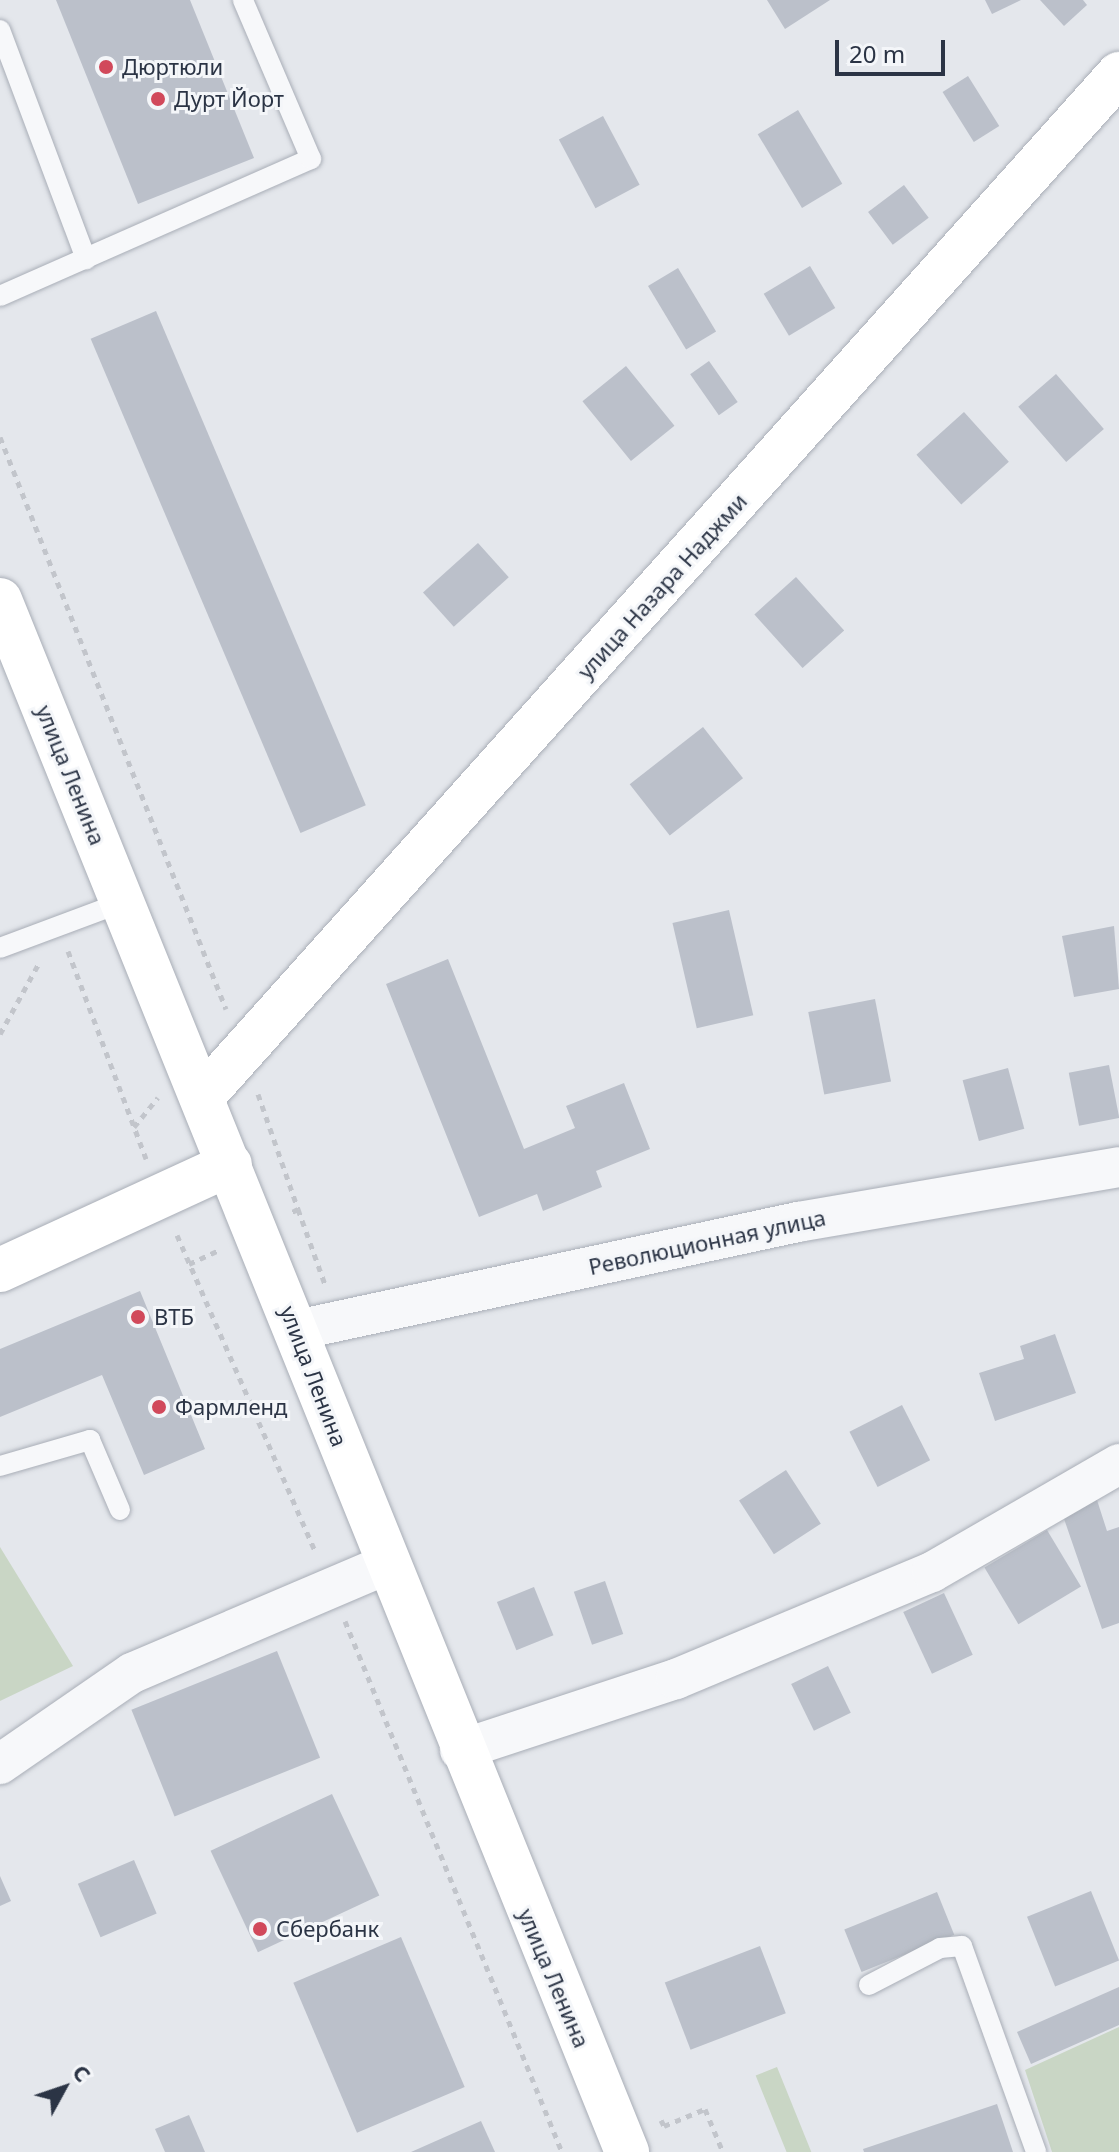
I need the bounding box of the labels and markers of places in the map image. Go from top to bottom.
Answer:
place label: Дюртюли [122,54,223,80]
marker: Дюртюли [97,58,115,76]
place label: Дурт Йорт [174,86,284,112]
marker: Дурт Йорт [149,90,167,108]
place label: ВТБ [154,1304,194,1330]
marker: ВТБ [129,1308,147,1326]
place label: Фармленд [175,1394,287,1420]
marker: Фармленд [150,1398,168,1416]
place label: Сбербанк [276,1916,379,1942]
marker: Сбербанк [251,1920,269,1938]

